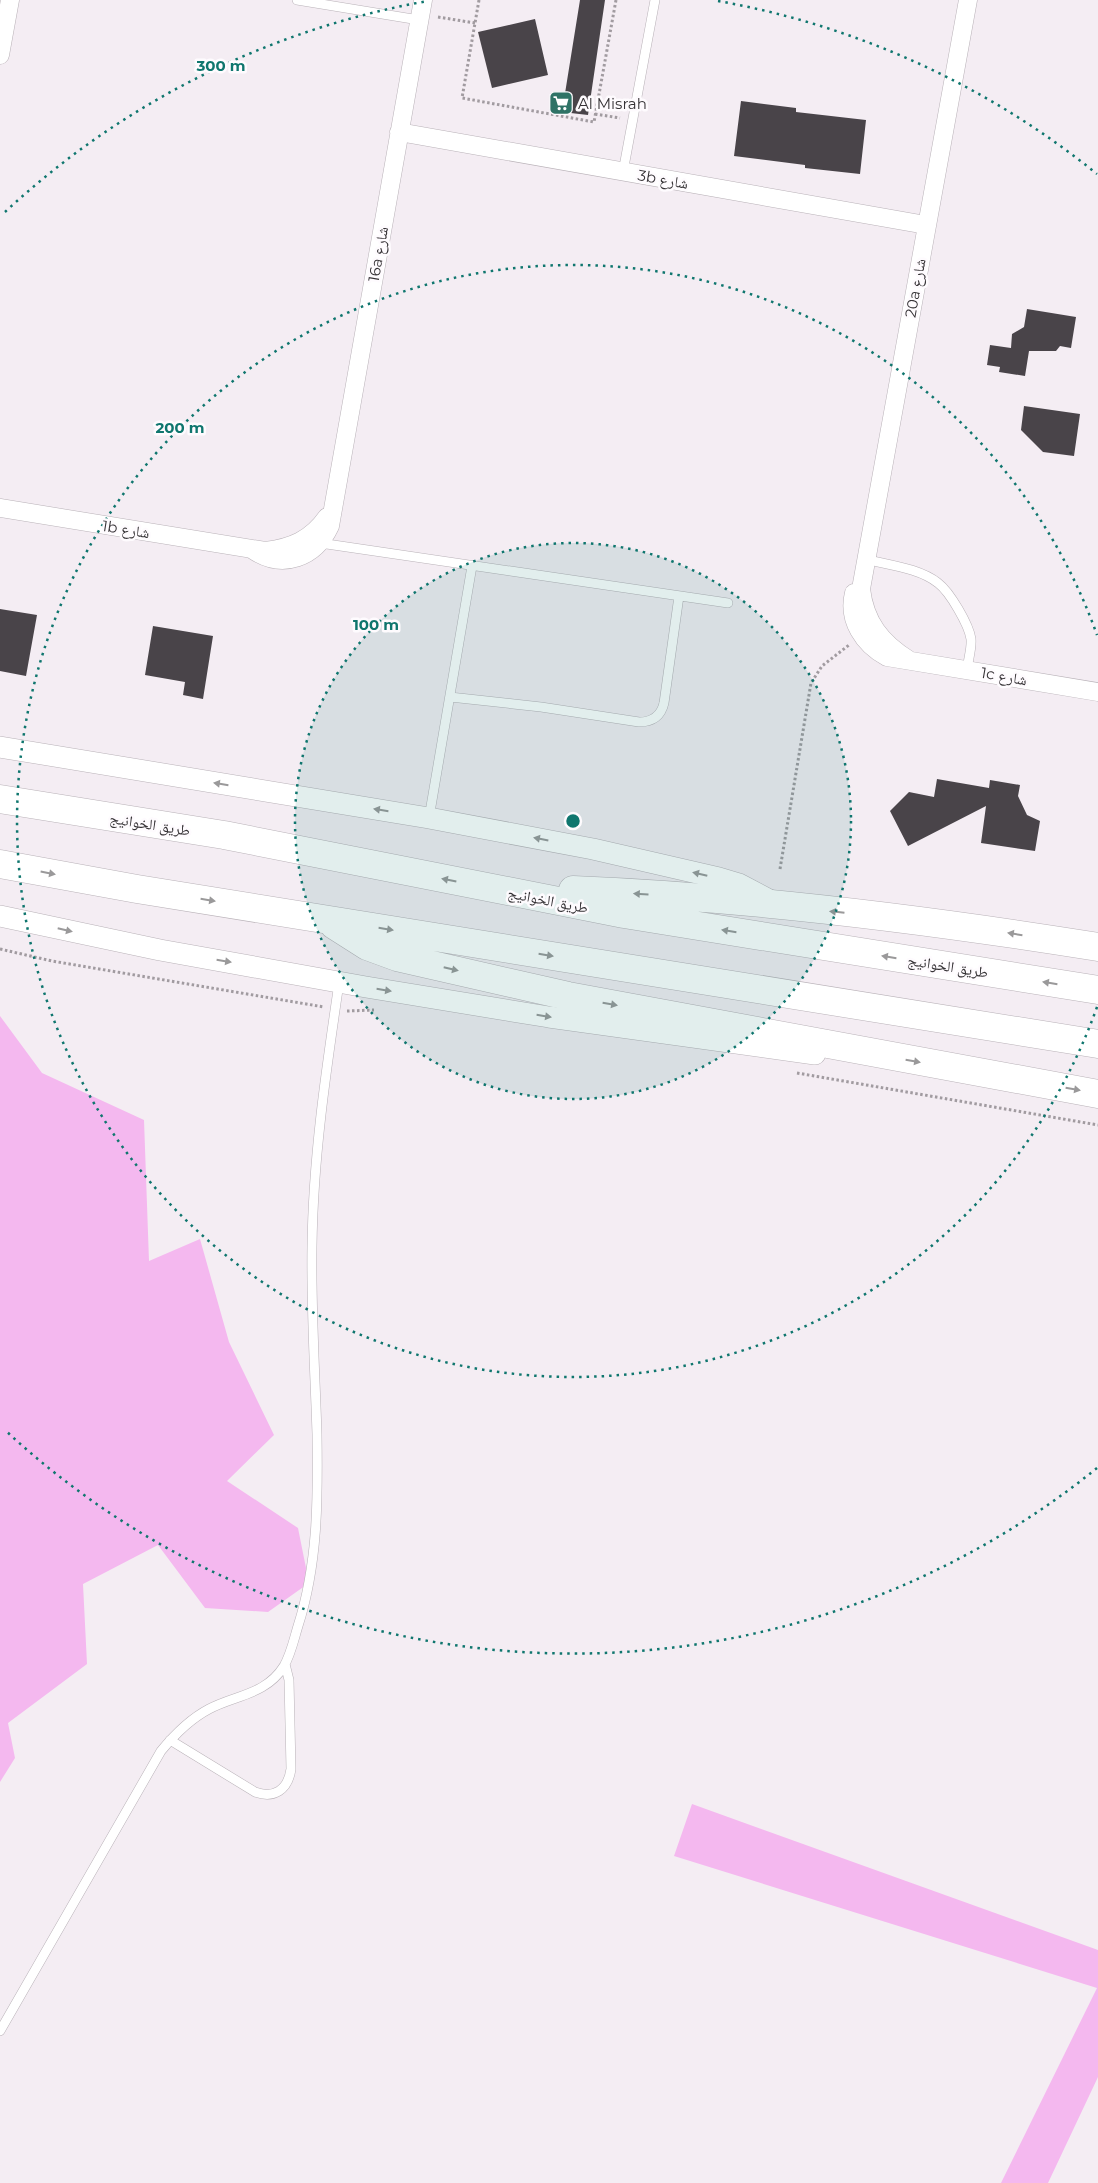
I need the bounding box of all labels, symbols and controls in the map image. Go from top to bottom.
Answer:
text: 300 m [195,56,246,75]
supermarket icon: Al Misrah [548,90,574,116]
place label: Al Misrah [578,94,647,113]
street label: 3b شارع [636,165,690,194]
street label: 16a شارع [364,225,393,283]
street label: 20a شارع [900,257,931,319]
text: 200 m [155,418,205,437]
street label: 1b شارع [101,516,151,543]
text: 100 m [353,615,399,634]
street label: 1c شارع [979,663,1029,690]
one-way arrow [213,779,229,787]
one-way arrow [373,806,389,814]
street label: طريق الخوانيج [108,808,192,841]
centre of rings [564,812,582,830]
one-way arrow [533,834,549,842]
one-way arrow [40,870,56,878]
one-way arrow [693,870,708,878]
one-way arrow [440,876,456,884]
street label: طريق الخوانيج [506,883,590,918]
one-way arrow [633,889,649,897]
one-way arrow [201,896,217,904]
one-way arrow [828,908,844,916]
one-way arrow [378,925,394,933]
one-way arrow [57,926,72,934]
one-way arrow [721,927,737,935]
one-way arrow [1007,929,1023,937]
street label: طريق الخوانيج [906,950,990,983]
one-way arrow [539,951,555,959]
one-way arrow [881,952,897,960]
one-way arrow [216,958,232,966]
one-way arrow [444,966,460,974]
one-way arrow [1042,978,1058,986]
one-way arrow [376,987,392,995]
one-way arrow [603,1000,619,1008]
one-way arrow [537,1013,553,1021]
one-way arrow [906,1057,922,1065]
one-way arrow [1066,1086,1082,1094]

